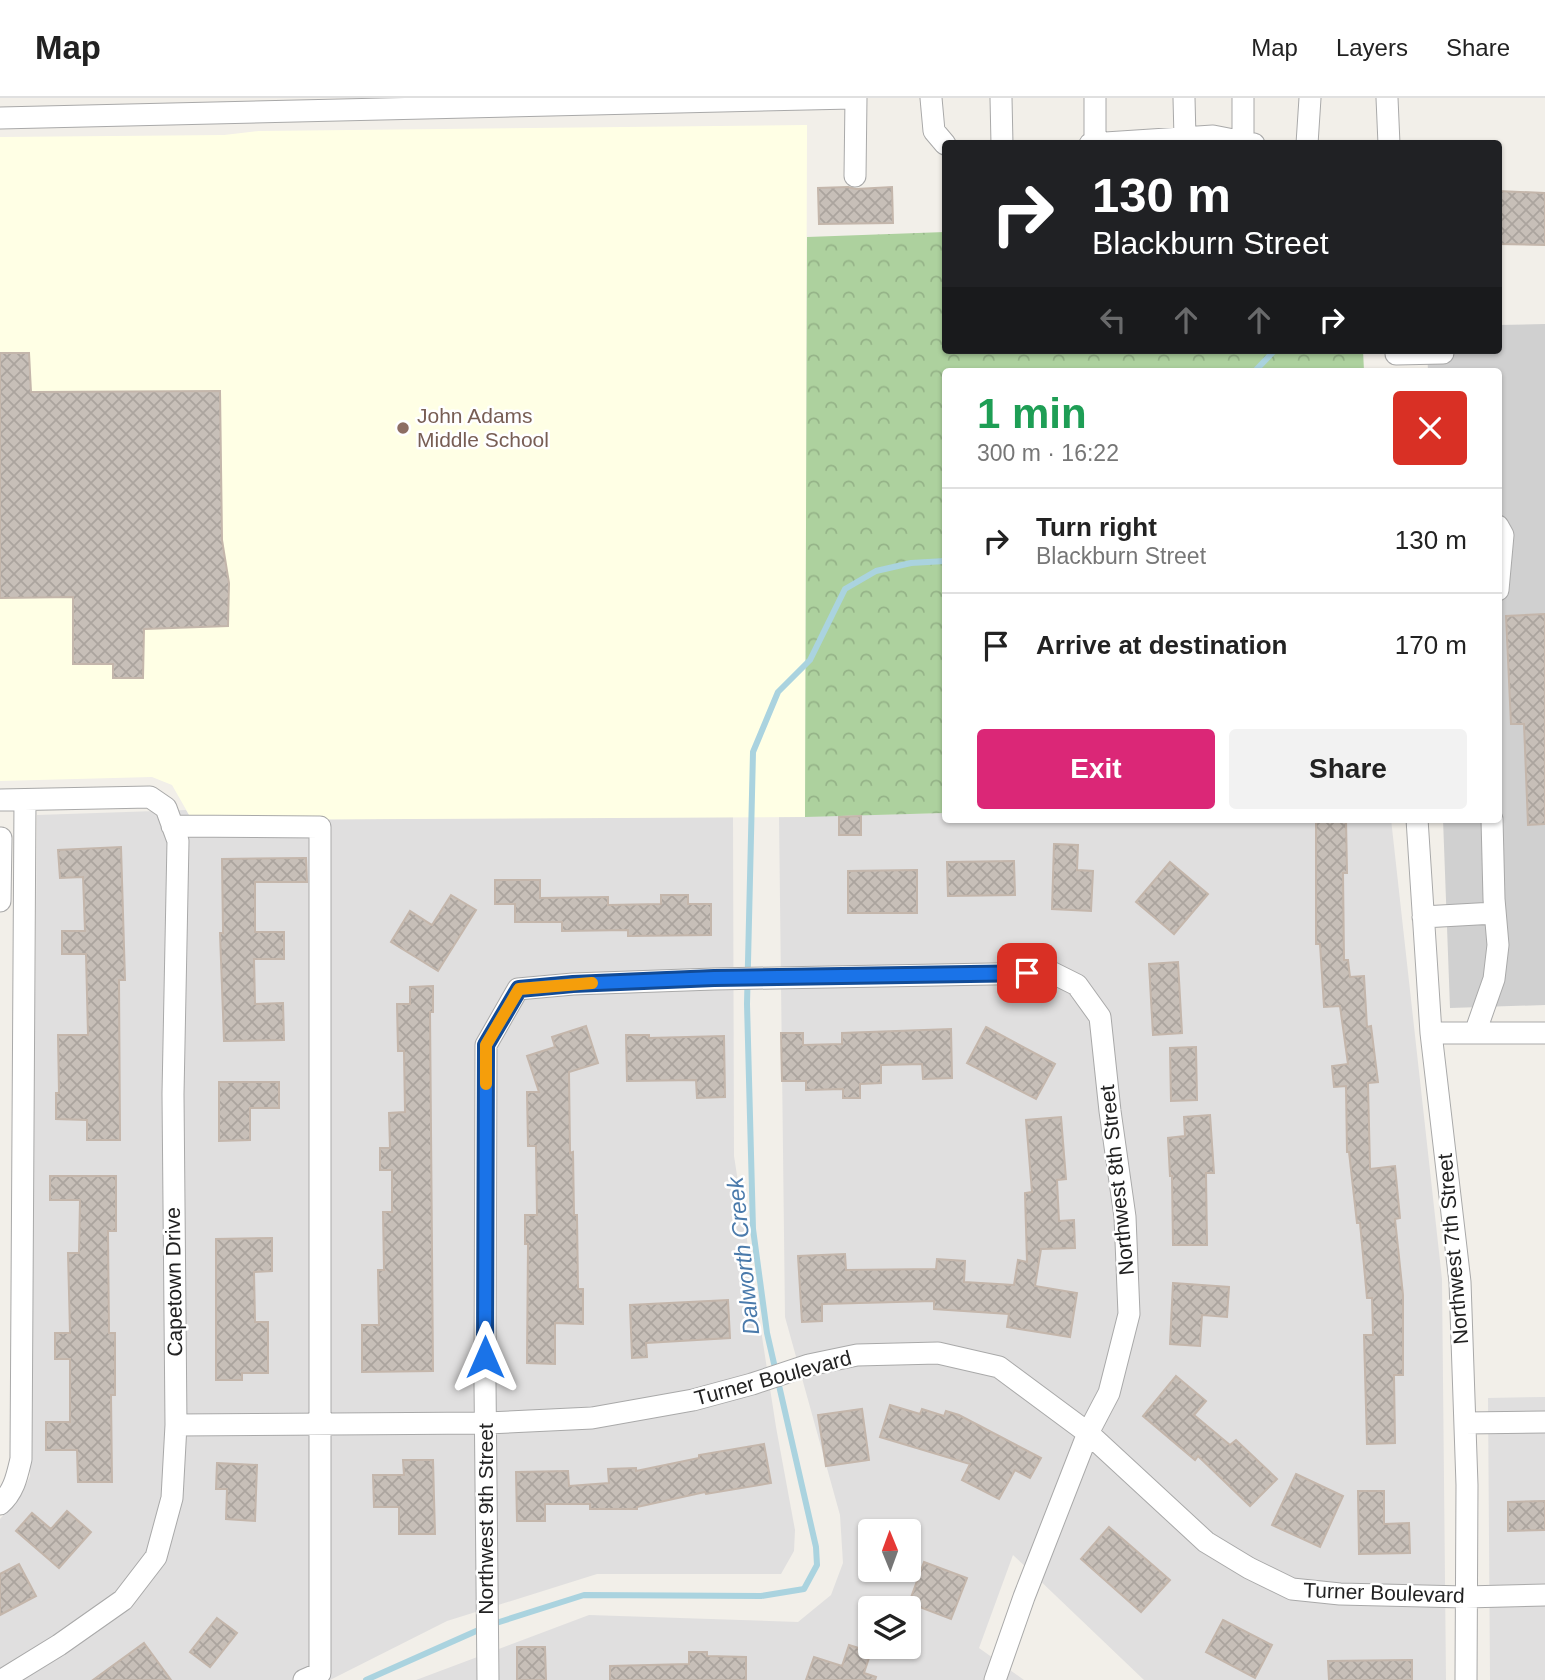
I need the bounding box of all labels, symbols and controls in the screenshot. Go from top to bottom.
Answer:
text: Map [35,29,101,66]
text: Map [1251,34,1298,61]
text: Layers [1336,34,1408,61]
text: Share [1446,34,1510,61]
icon: right [977,168,1068,259]
text: 130 m [1092,168,1231,222]
text: Blackburn Street [1092,225,1329,261]
icon: left [1094,301,1132,339]
icon: ahead [1167,301,1205,339]
icon: ahead [1240,301,1278,339]
icon: right [1313,301,1351,339]
text: 1 min [977,390,1087,437]
button: close [1393,391,1467,465]
place label: John Adams Middle School [417,404,549,451]
marker: John Adams Middle School [395,420,411,436]
text: 300 m · 16:22 [977,440,1119,466]
text: Turn right [1036,512,1157,542]
icon: right [977,522,1015,560]
text: 130 m [1395,525,1467,555]
text: Blackburn Street [1036,543,1206,569]
icon: arrive [977,627,1015,665]
text: Arrive at destination [1036,630,1287,660]
text: 170 m [1395,630,1467,660]
button: Exit [977,729,1215,809]
button: Share [1229,729,1467,809]
pin [997,943,1057,1003]
icon: arrive [1008,954,1046,992]
street label: Northwest 8th Street [1095,1084,1138,1276]
street label: Northwest 7th Street [1433,1153,1472,1345]
water label: Dalworth Creek [722,1174,764,1336]
street label: Capetown Drive [161,1207,186,1357]
position arrow [448,1320,522,1394]
street label: Turner Boulevard [692,1346,854,1410]
street label: Northwest 9th Street [474,1423,497,1615]
north arrow [858,1519,920,1582]
map controls [858,1519,921,1659]
street label: Turner Boulevard [1303,1578,1465,1607]
button: layers [858,1596,921,1659]

